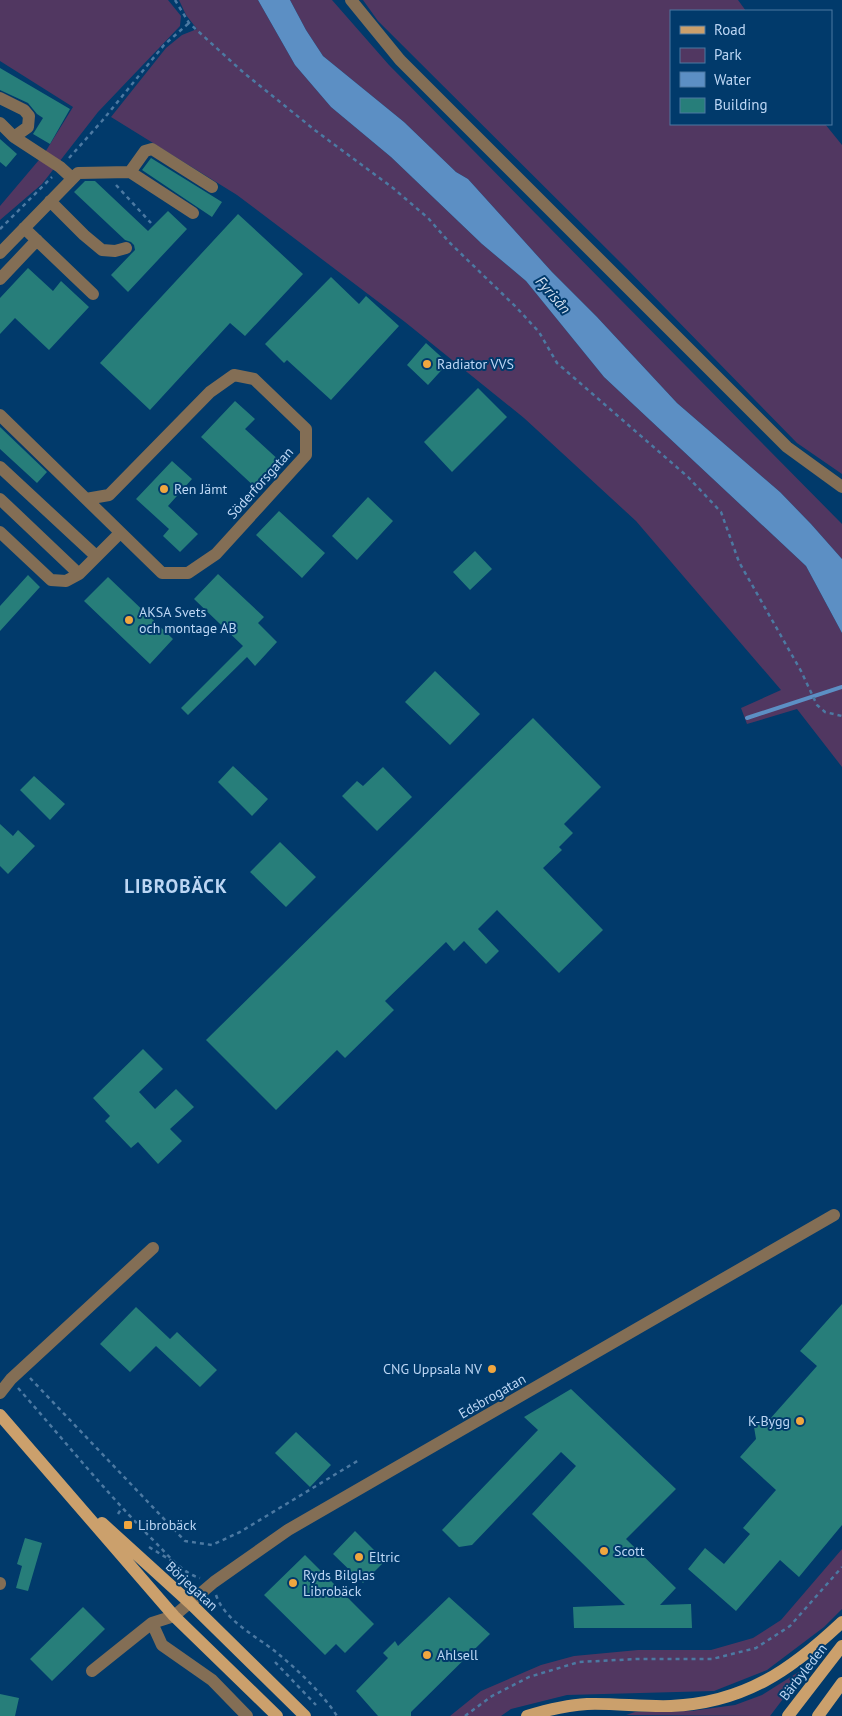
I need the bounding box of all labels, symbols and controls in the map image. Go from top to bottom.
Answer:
legend [670,10,832,125]
text: Road [714,20,746,39]
text: Park [714,45,742,64]
text: Water [714,70,751,89]
text: Building [714,95,768,114]
water label: Fyrisån [532,272,575,318]
place label: Radiator VVS [437,355,514,373]
marker: Radiator VVS [421,358,433,370]
street label: Söderforsgatan [223,443,297,523]
place label: Ren Jämt [174,480,228,498]
marker: Ren Jämt [158,483,170,495]
place label: AKSA Svets och montage AB [139,603,237,637]
marker: AKSA Svets och montage AB [123,614,135,626]
district label: LIBROBÄCK [124,874,228,898]
place label: CNG Uppsala NV [383,1360,482,1378]
marker: CNG Uppsala NV [486,1363,498,1375]
street label: Edsbrogatan [455,1370,529,1422]
place label: K-Bygg [748,1412,790,1430]
marker: K-Bygg [794,1415,806,1427]
place label: Librobäck [138,1516,197,1534]
marker: Librobäck [122,1519,134,1531]
place label: Scott [614,1542,645,1560]
marker: Scott [598,1545,610,1557]
place label: Eltric [369,1548,400,1566]
marker: Eltric [353,1551,365,1563]
street label: Börjegatan [162,1557,222,1615]
place label: Ryds Bilglas Librobäck [303,1566,375,1600]
marker: Ryds Bilglas Librobäck [287,1577,299,1589]
street label: Bärbyleden [775,1640,831,1704]
place label: Ahlsell [437,1646,478,1664]
marker: Ahlsell [421,1649,433,1661]

